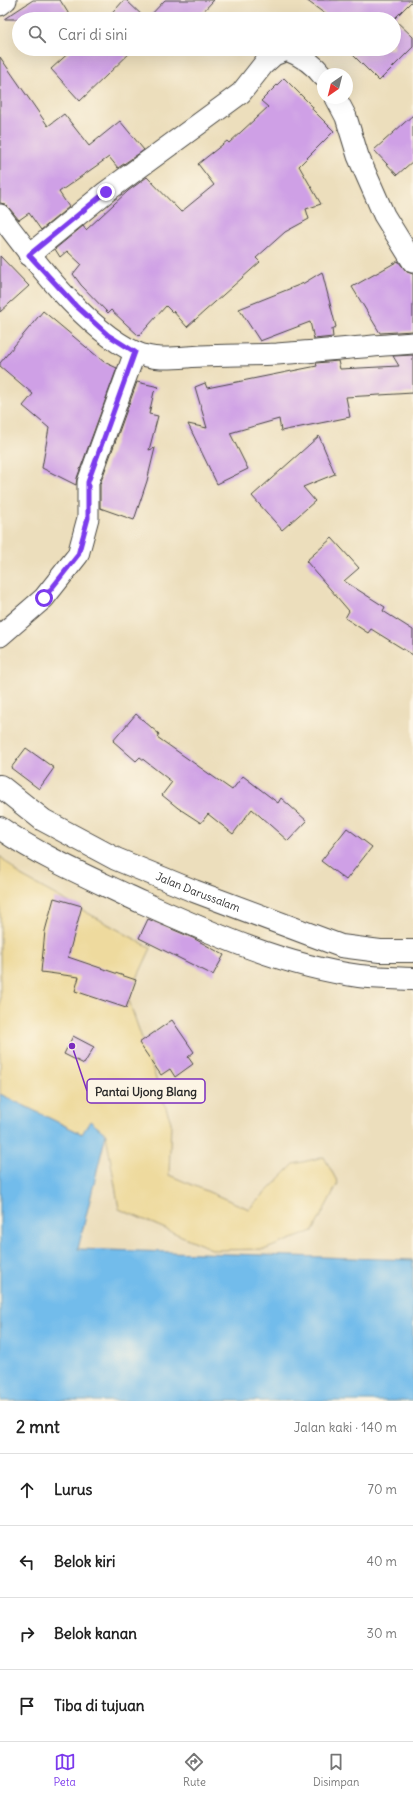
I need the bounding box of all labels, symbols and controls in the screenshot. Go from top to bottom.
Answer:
search box [12,12,401,56]
icon: search [26,23,48,45]
text: Cari di sini [58,25,127,44]
north arrow [317,68,353,104]
route end [97,183,115,201]
route start [35,589,53,607]
street label: Jalan Darussalam [154,869,242,915]
callout: Pantai Ujong Blang [87,1079,205,1103]
text: Pantai Ujong Blang [95,1084,197,1100]
text: 2 mnt [16,1416,60,1438]
text: Jalan kaki · 140 m [294,1419,397,1436]
icon: ahead [16,1479,38,1501]
text: Lurus [54,1480,92,1499]
text: 70 m [368,1481,397,1498]
icon: left [16,1551,38,1573]
text: Belok kiri [54,1552,115,1571]
text: 40 m [366,1553,397,1570]
icon: right [16,1623,38,1645]
text: Belok kanan [54,1624,137,1643]
text: 30 m [367,1625,397,1642]
icon: arrive [16,1695,38,1717]
text: Tiba di tujuan [54,1696,144,1715]
tab: Peta [54,1751,76,1789]
tab: Rute [183,1751,206,1789]
tab: Disimpan [313,1751,359,1789]

